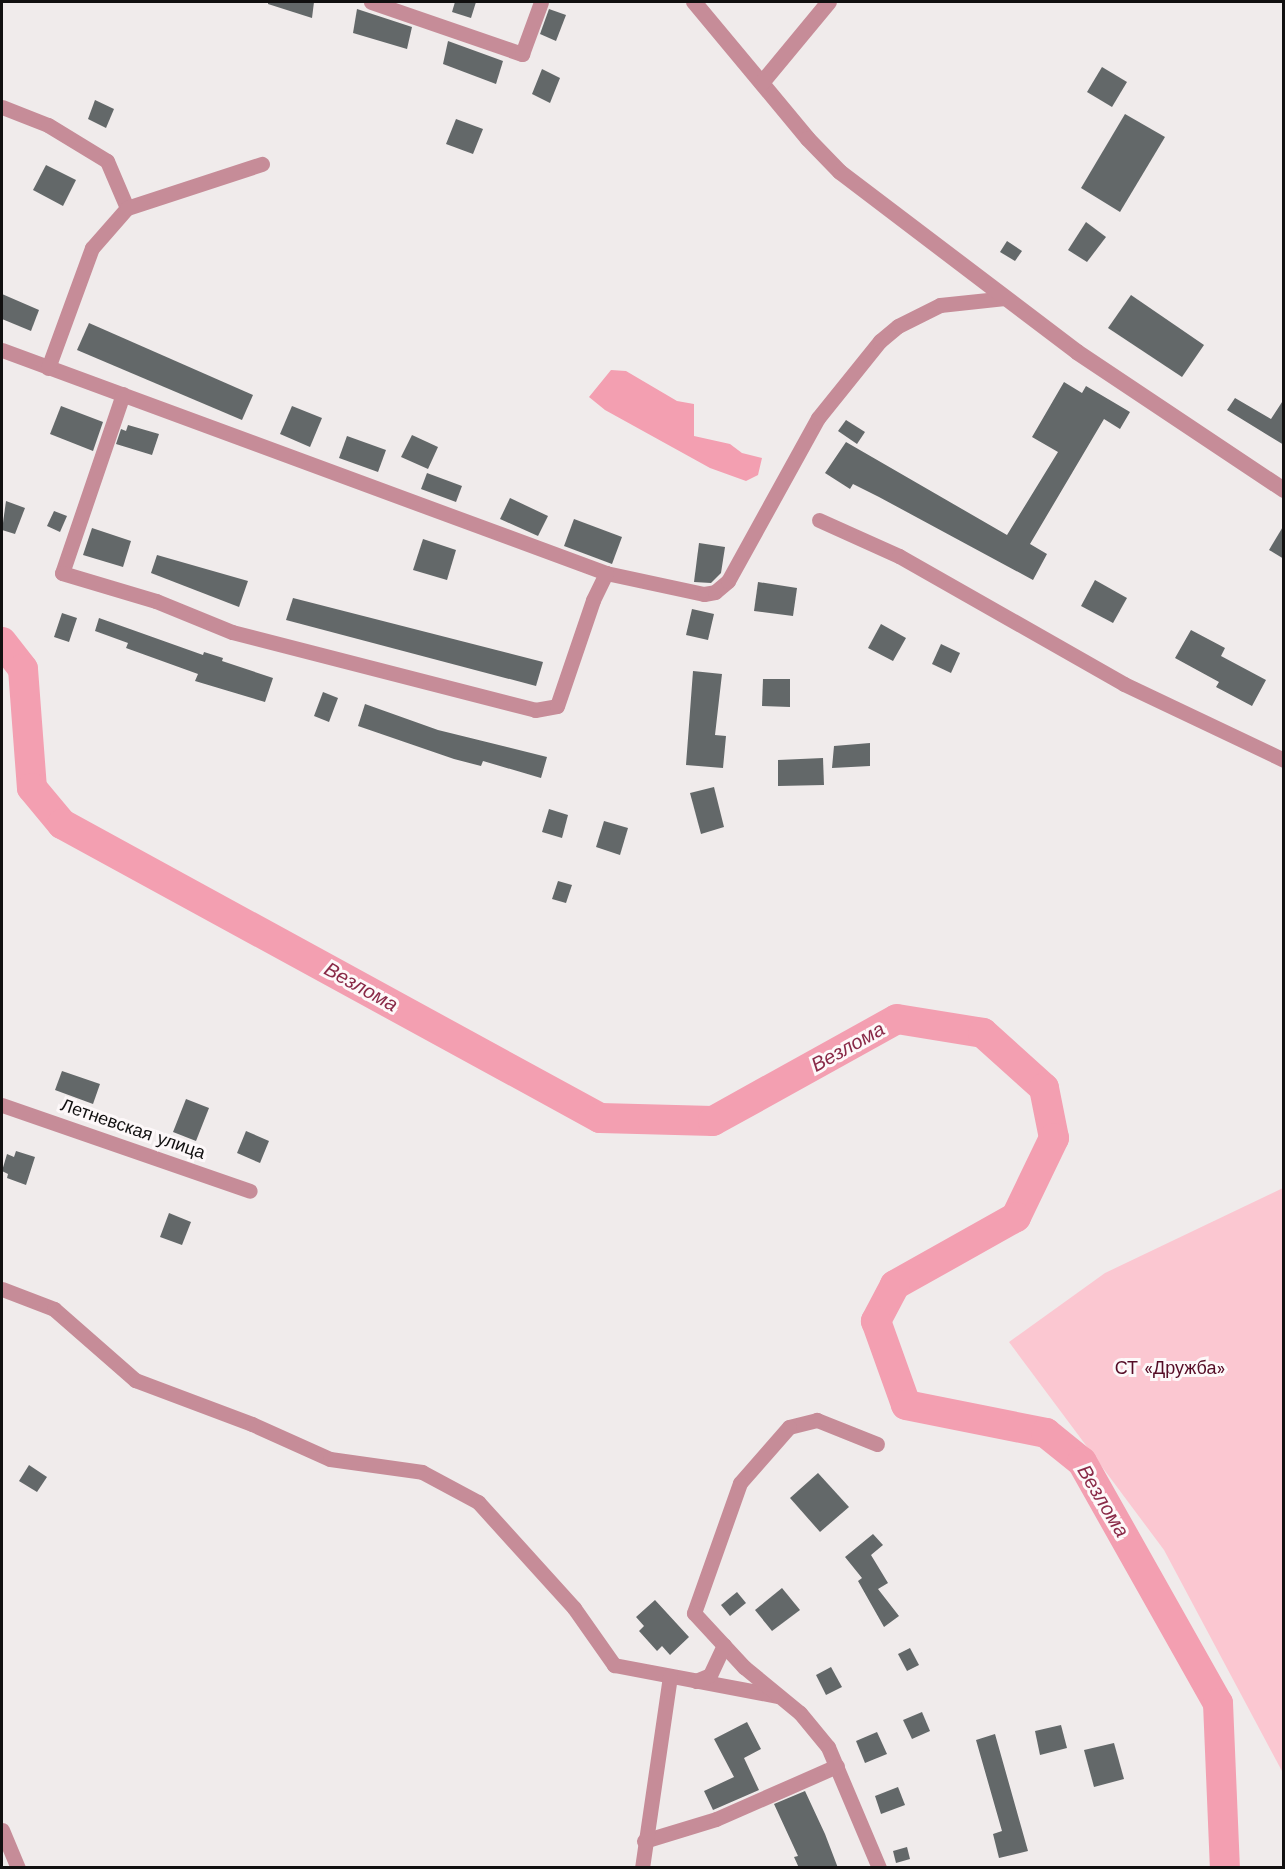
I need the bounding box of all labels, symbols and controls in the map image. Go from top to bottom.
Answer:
water label: Везлома [320,957,402,1017]
water label: Везлома [807,1017,889,1077]
street label: Летневская улица [58,1094,208,1164]
park label: СТ «Дружба» [1115,1357,1225,1379]
water label: Везлома [1072,1460,1134,1542]

